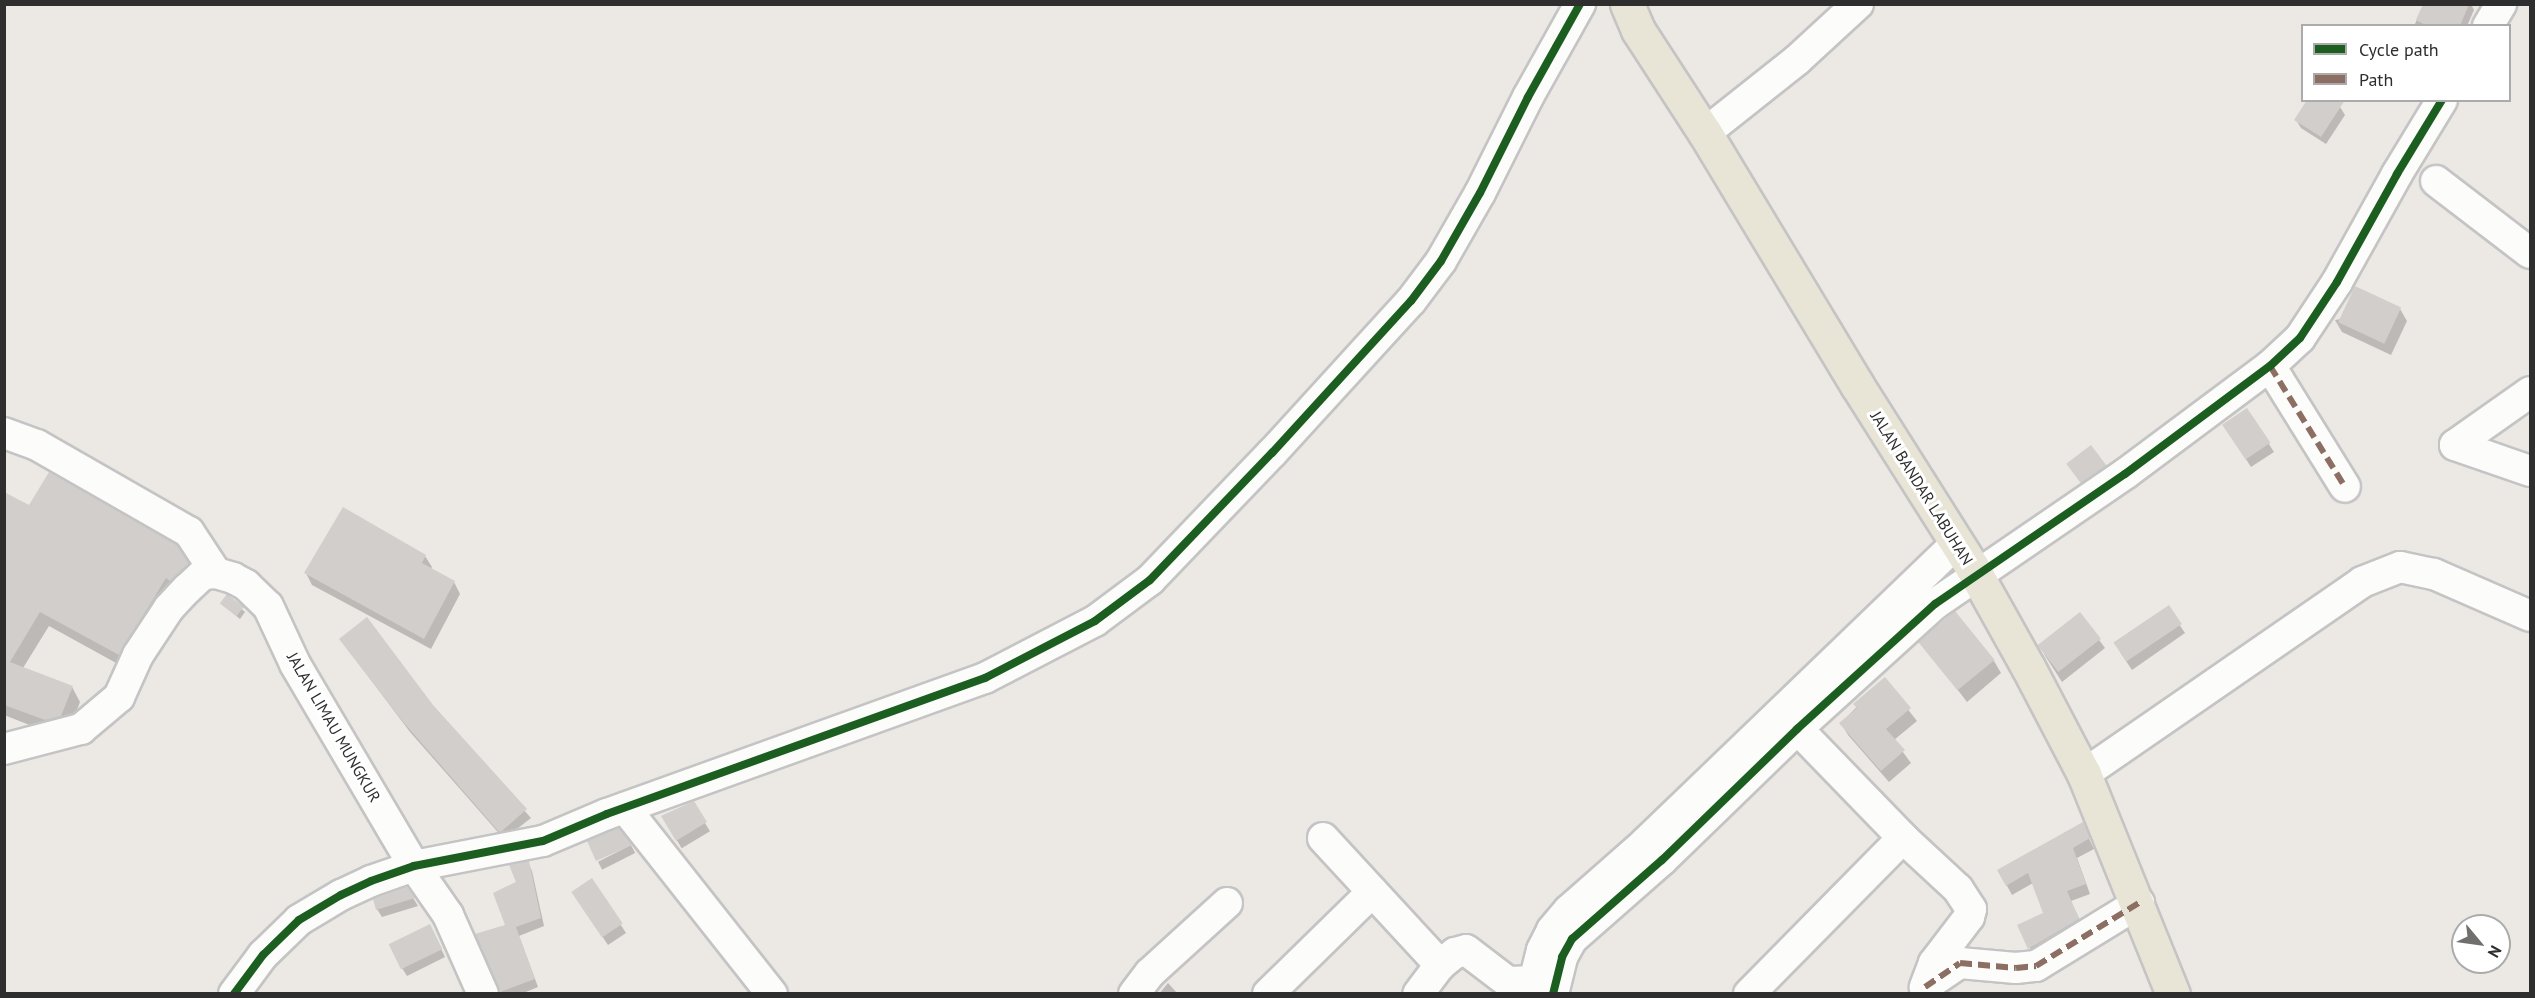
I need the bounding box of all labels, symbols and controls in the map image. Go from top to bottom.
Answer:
legend [2301,24,2511,102]
text: Cycle path [2359,38,2439,61]
text: Path [2359,68,2393,91]
street label: JALAN BANDAR LABUHAN [1867,407,1977,569]
street label: JALAN LIMAU MUNGKUR [283,649,385,805]
north arrow [2451,914,2511,974]
text: N [2484,942,2506,961]

